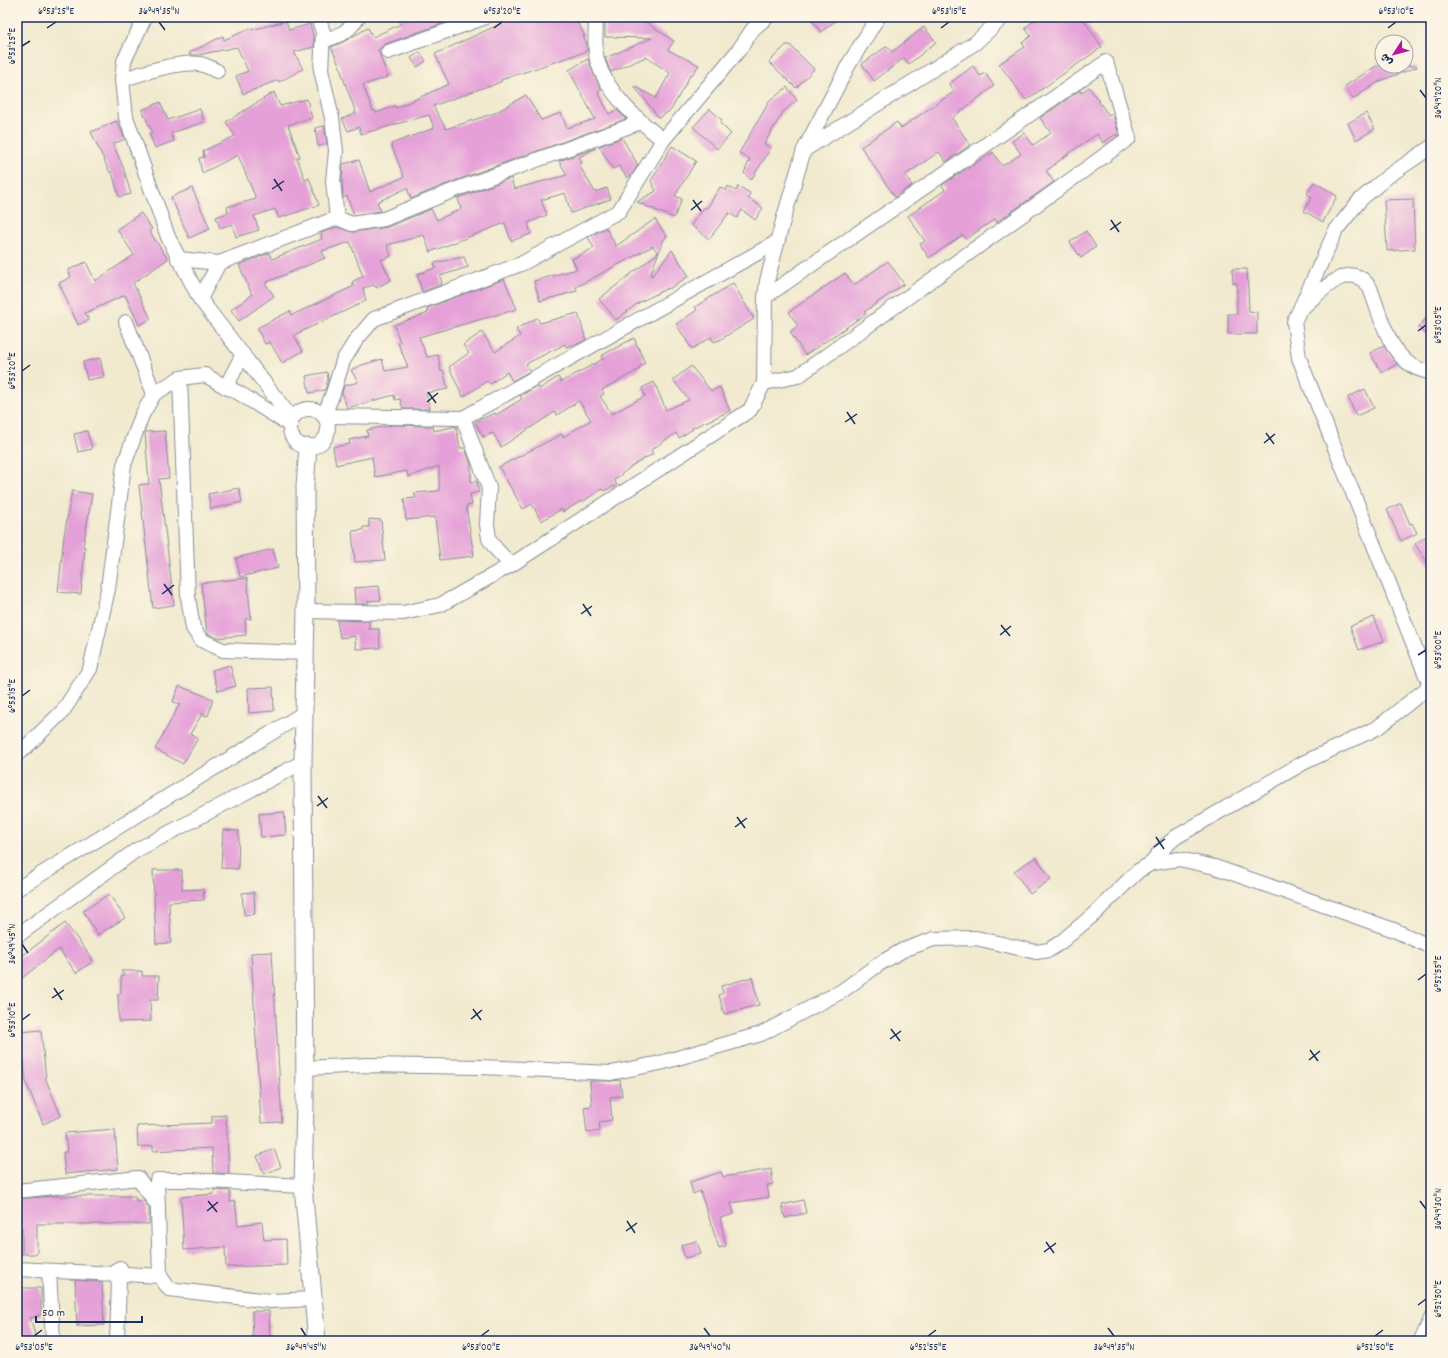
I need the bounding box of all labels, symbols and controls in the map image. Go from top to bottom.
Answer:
text: 6°53'25"E [38,5,75,19]
text: 36°49'35"N [139,5,179,19]
text: 6°53'20"E [483,5,521,19]
text: 6°53'15"E [932,5,966,19]
text: 6°53'10"E [1379,5,1414,19]
text: 6°53'25"E [6,27,20,64]
north arrow [1374,34,1414,74]
text: ش [1377,49,1398,68]
text: 36°49'20"N [1432,77,1446,119]
text: 6°53'05"E [1432,306,1446,344]
text: 6°53'20"E [6,352,20,390]
text: 6°53'00"E [1432,630,1446,669]
text: 6°53'15"E [6,679,20,713]
text: 36°49'45"N [6,924,20,964]
text: 6°52'55"E [1432,955,1446,992]
text: 6°53'10"E [6,1002,20,1037]
text: 36°49'30"N [1432,1188,1446,1230]
text: 6°52'50"E [1432,1280,1446,1318]
scale bar [36,1298,142,1324]
text: 50 m [42,1305,65,1322]
text: 6°53'05"E [15,1341,53,1355]
text: 36°49'45"N [286,1341,326,1355]
text: 6°53'00"E [462,1341,501,1355]
text: 36°49'40"N [689,1341,731,1355]
text: 6°52'55"E [910,1341,947,1355]
text: 36°49'35"N [1094,1341,1134,1355]
text: 6°52'50"E [1356,1341,1394,1355]

